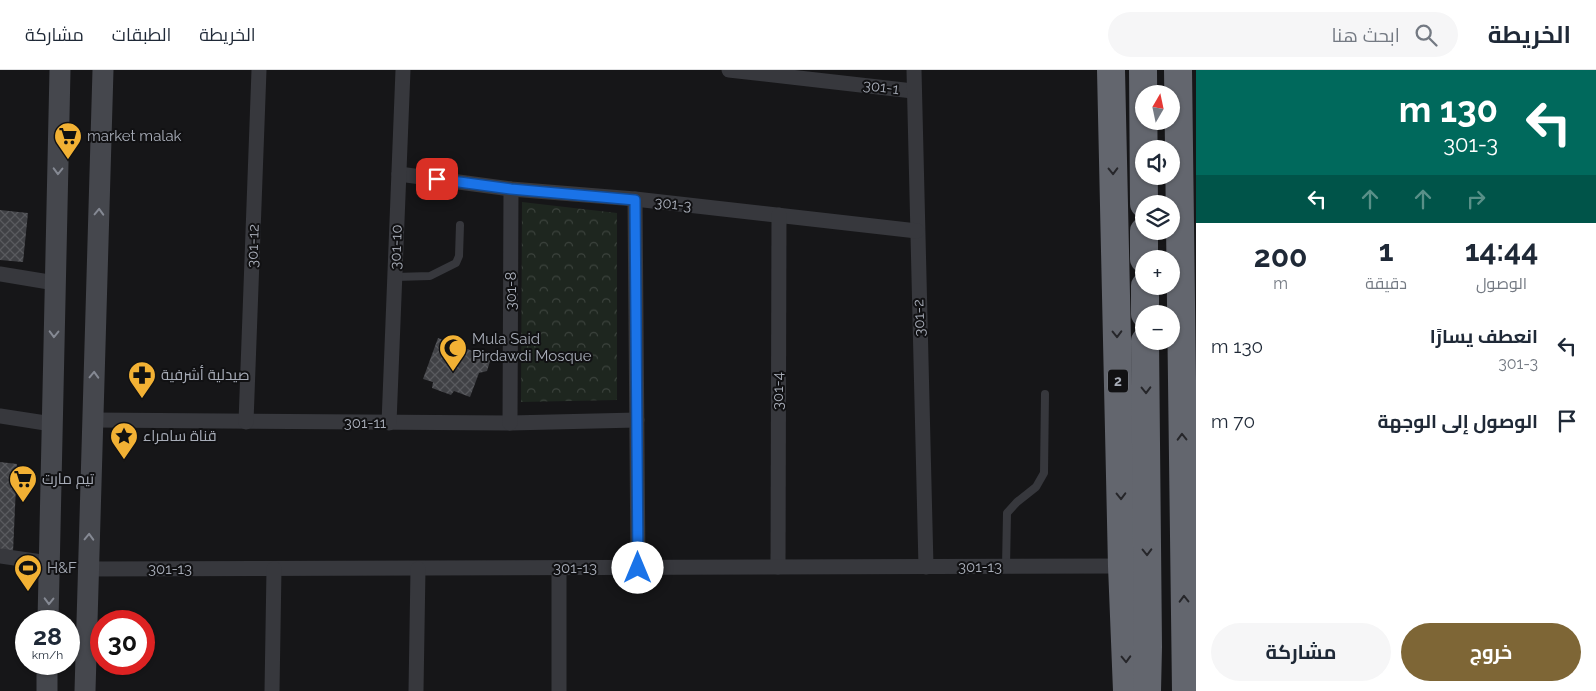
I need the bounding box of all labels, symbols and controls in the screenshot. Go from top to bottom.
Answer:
search box [1108,12,1458,57]
text: الخريطة [1488,20,1571,49]
icon: search [1412,21,1440,49]
text: مشاركة [25,24,84,45]
text: الطبقات [112,24,171,45]
text: الخريطة [199,24,256,45]
text: ابحث هنا [1331,24,1400,46]
street label: 301-1 [862,76,901,98]
north arrow [1135,85,1180,130]
map controls [1135,85,1180,350]
text: 130 m [1399,89,1498,130]
icon: left [1516,90,1581,155]
supermarket icon: market malak [53,121,83,160]
place label: market malak [87,127,182,145]
text: 301-3 [1443,131,1498,157]
button: sound [1135,140,1180,185]
pin [416,158,458,200]
icon: arrive [423,165,451,193]
one-way arrow [53,168,63,175]
one-way arrow [1108,168,1118,175]
icon: left [1303,185,1331,213]
icon: ahead [1356,185,1384,213]
icon: ahead [1409,185,1437,213]
icon: right [1462,185,1490,213]
street label: 301-3 [654,193,692,215]
button: layers [1135,195,1180,240]
one-way arrow [94,208,104,216]
street label: 301-12 [243,224,263,268]
street label: 301-10 [386,224,406,270]
text: 1 [1379,233,1394,268]
text: 14:44 [1465,233,1538,268]
text: 200 [1254,239,1308,274]
button: + [1135,250,1180,295]
street label: 301-8 [502,272,520,310]
text: m [1273,274,1288,293]
text: دقيقة [1365,274,1407,293]
text: الوصول [1476,274,1527,293]
street label: 301-2 [909,299,929,337]
button: − [1135,305,1180,350]
text: انعطف يسارًا [1430,325,1538,347]
one-way arrow [49,330,60,338]
place label: Mula Said Pirdawdi Mosque [472,330,592,365]
one-way arrow [1112,330,1122,338]
icon: left [1553,332,1581,360]
mosque icon: Mula Said Pirdawdi Mosque [438,333,468,372]
text: 130 m [1211,335,1263,357]
text: 301-3 [1498,354,1538,373]
pharmacy icon: صيدلية أشرفية [127,360,157,399]
place label: صيدلية أشرفية [161,365,250,384]
road number: 2 [1108,370,1128,392]
one-way arrow [89,371,99,378]
street label: 301-4 [769,372,787,410]
one-way arrow [1141,386,1151,394]
icon: arrive [1553,407,1581,435]
text: 70 m [1211,410,1255,432]
text: الوصول إلى الوجهة [1378,410,1538,432]
street label: 301-11 [344,414,387,432]
place icon: قناة سامراء [109,421,139,460]
place label: قناة سامراء [143,427,217,445]
one-way arrow [1177,433,1188,441]
supermarket icon: تیم مارت [8,464,38,503]
place label: تیم مارت [42,470,94,489]
one-way arrow [1115,492,1126,500]
one-way arrow [84,533,94,541]
position arrow [611,541,663,593]
one-way arrow [1142,549,1152,557]
sports icon: H&F [13,553,43,592]
street label: 301-13 [958,558,1002,576]
place label: H&F [47,559,77,577]
street label: 301-13 [553,559,597,577]
street label: 301-13 [148,560,192,578]
one-way arrow [1179,595,1189,603]
one-way arrow [43,597,54,605]
speed limit sign: 30 [90,610,155,675]
text: 28 [33,621,62,651]
button: مشاركة [1211,623,1391,681]
button: خروج [1401,623,1581,681]
text: km/h [32,648,63,662]
one-way arrow [1120,655,1131,663]

